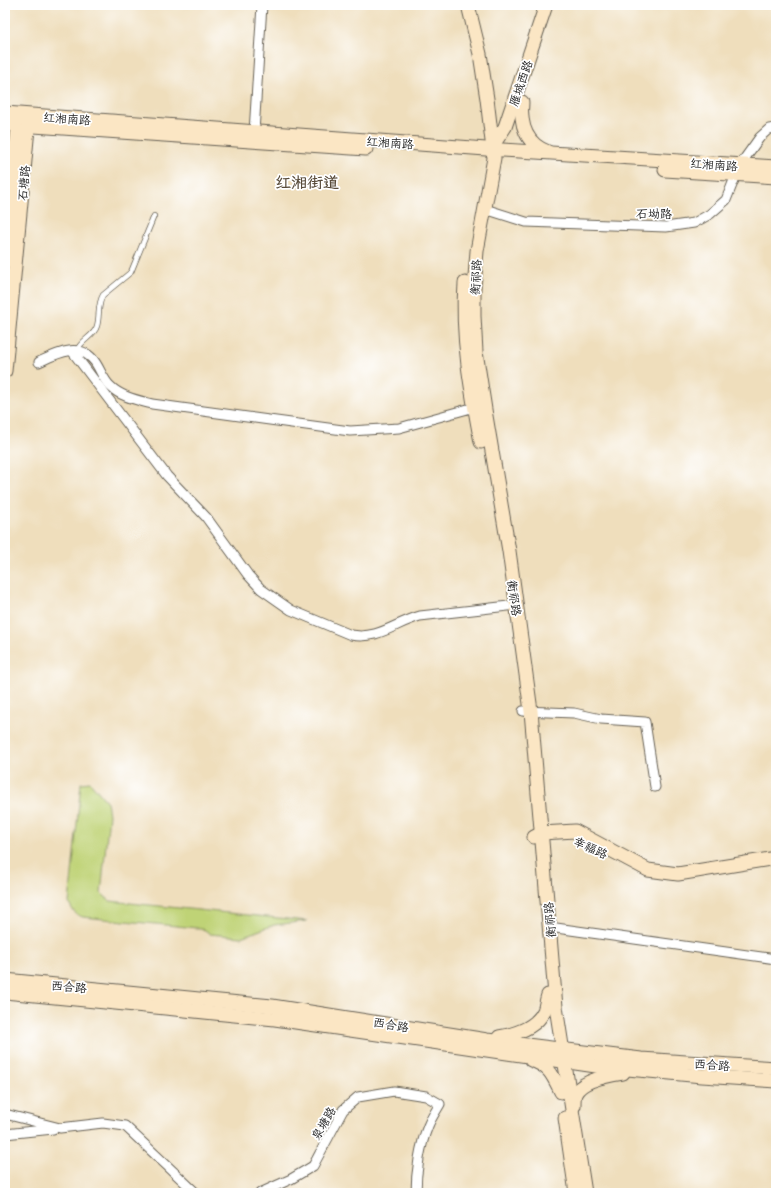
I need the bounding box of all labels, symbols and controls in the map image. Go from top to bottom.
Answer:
street label: 雁城西路 [505,58,535,108]
street label: 红湘南路 [42,108,92,128]
street label: 红湘南路 [365,132,415,152]
street label: 红湘南路 [689,154,739,174]
street label: 石塘路 [13,164,33,202]
district label: 红湘街道 [275,171,339,192]
street label: 石坳路 [636,205,672,221]
street label: 衡祁路 [466,259,484,295]
street label: 衡祁路 [505,579,525,617]
street label: 幸福路 [571,832,611,862]
street label: 衡祁路 [539,901,559,939]
street label: 西合路 [50,976,88,996]
street label: 西合路 [372,1013,410,1035]
street label: 西合路 [693,1055,731,1073]
street label: 泉塘路 [307,1103,339,1143]

